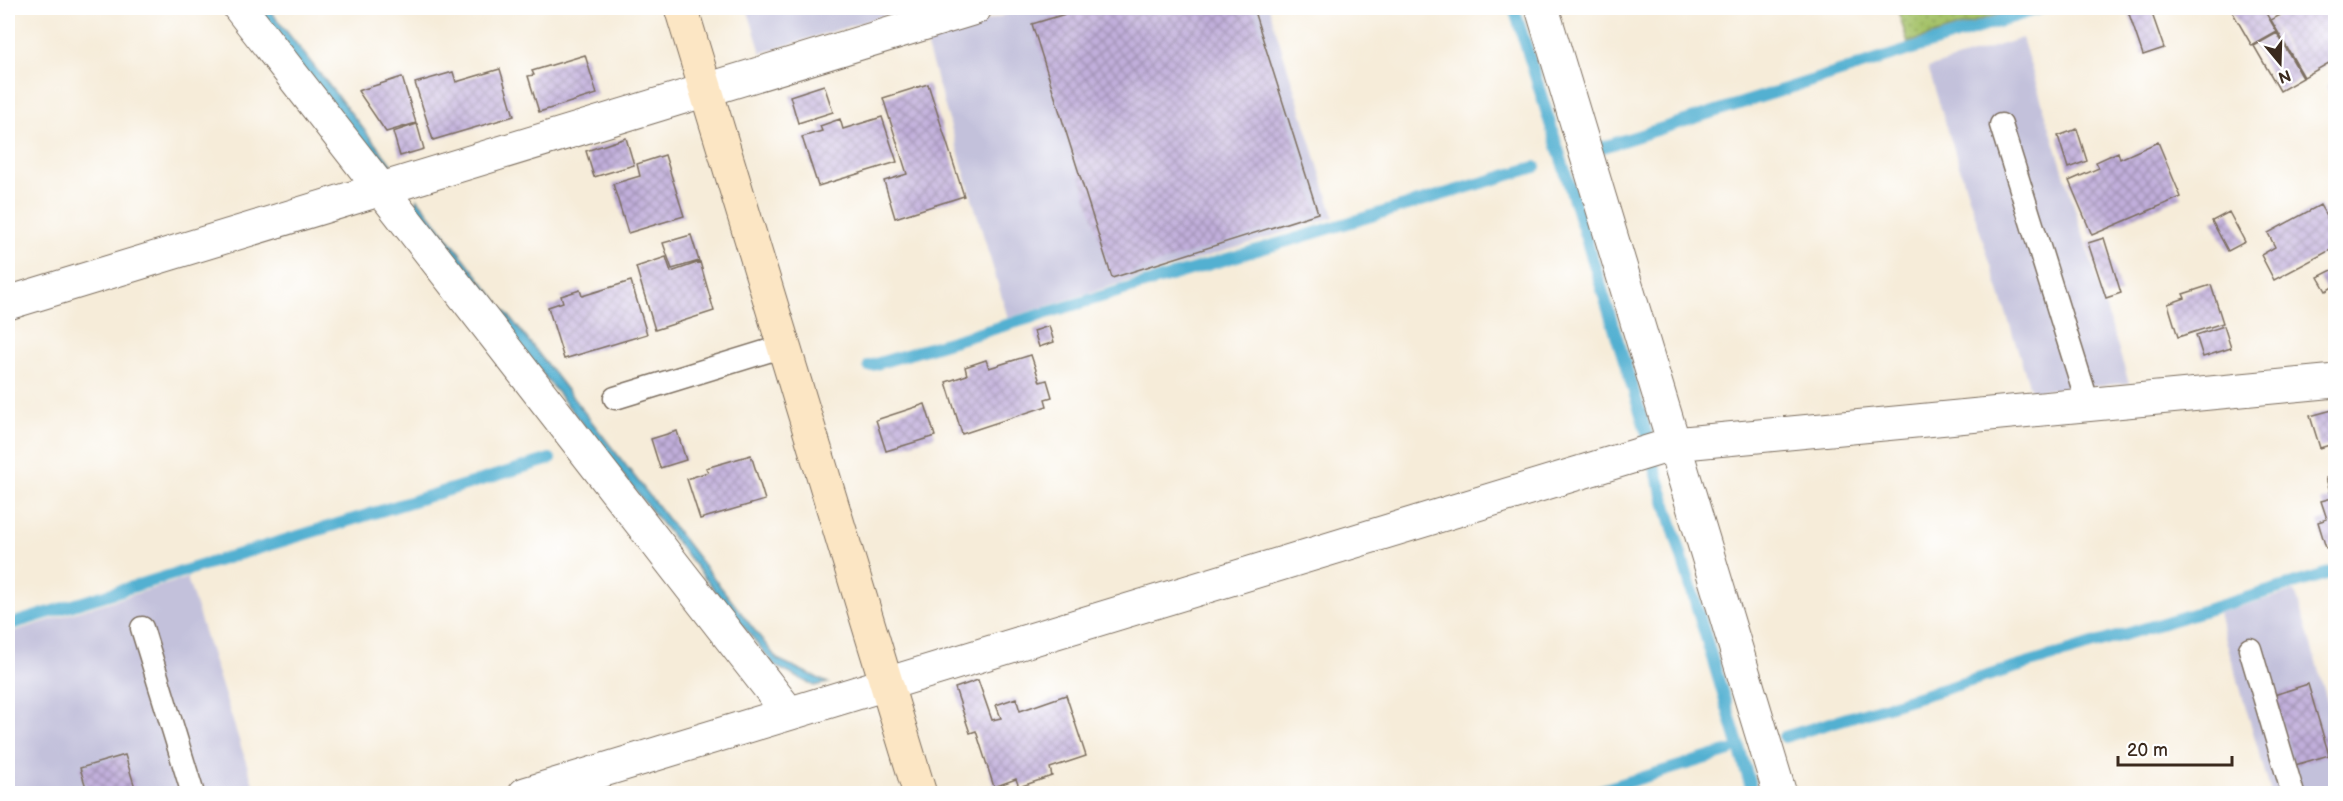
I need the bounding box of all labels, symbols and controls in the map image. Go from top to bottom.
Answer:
north arrow [2250,33,2310,93]
text: N [2276,65,2293,87]
scale bar [2118,729,2232,767]
text: 20 m [2127,740,2168,761]

